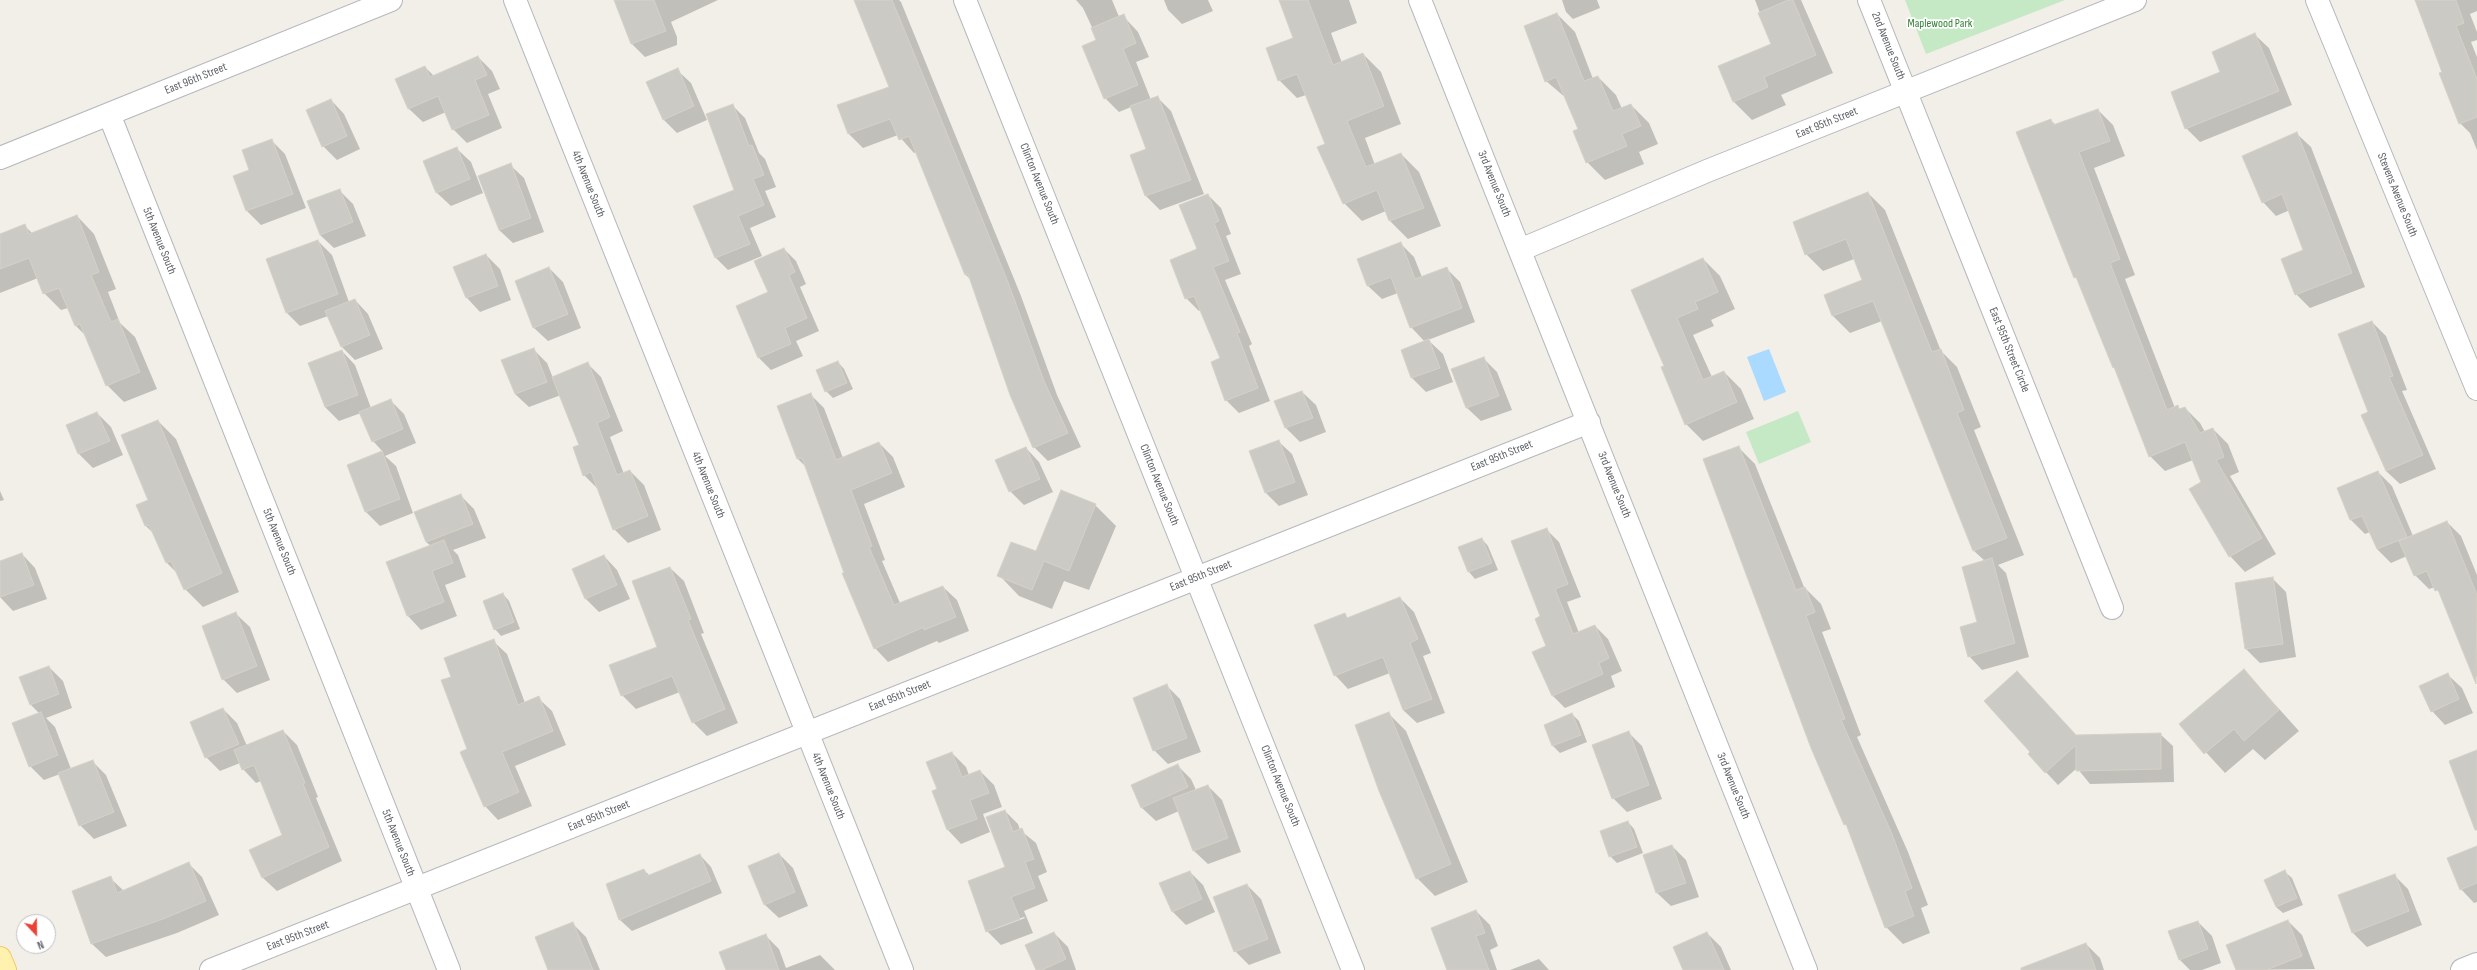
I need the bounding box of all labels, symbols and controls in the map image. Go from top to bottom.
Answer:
street label: 2nd Avenue South [1868,10,1908,82]
park label: Maplewood Park [1908,17,1972,31]
street label: East 96th Street [163,60,229,98]
street label: East 95th Street [1794,104,1860,142]
street label: Clinton Avenue South [1016,141,1062,227]
street label: 4th Avenue South [568,148,608,220]
street label: 3rd Avenue South [1474,149,1514,219]
street label: Stevens Avenue South [2374,151,2420,239]
street label: 5th Avenue South [139,206,179,276]
street label: East 95th Street Circle [1985,305,2033,395]
street label: East 95th Street [1469,437,1535,475]
street label: Clinton Avenue South [1136,442,1182,528]
street label: 4th Avenue South [688,449,728,521]
street label: 3rd Avenue South [1594,450,1634,520]
street label: 5th Avenue South [259,507,299,577]
street label: East 95th Street [1168,557,1234,595]
street label: East 95th Street [867,677,933,715]
street label: Clinton Avenue South [1257,743,1303,829]
street label: 4th Avenue South [808,750,848,822]
street label: 3rd Avenue South [1713,751,1753,821]
street label: East 95th Street [566,797,632,835]
street label: 5th Avenue South [378,808,418,878]
north arrow [16,914,56,954]
street label: East 95th Street [265,918,331,954]
text: N [35,938,45,952]

